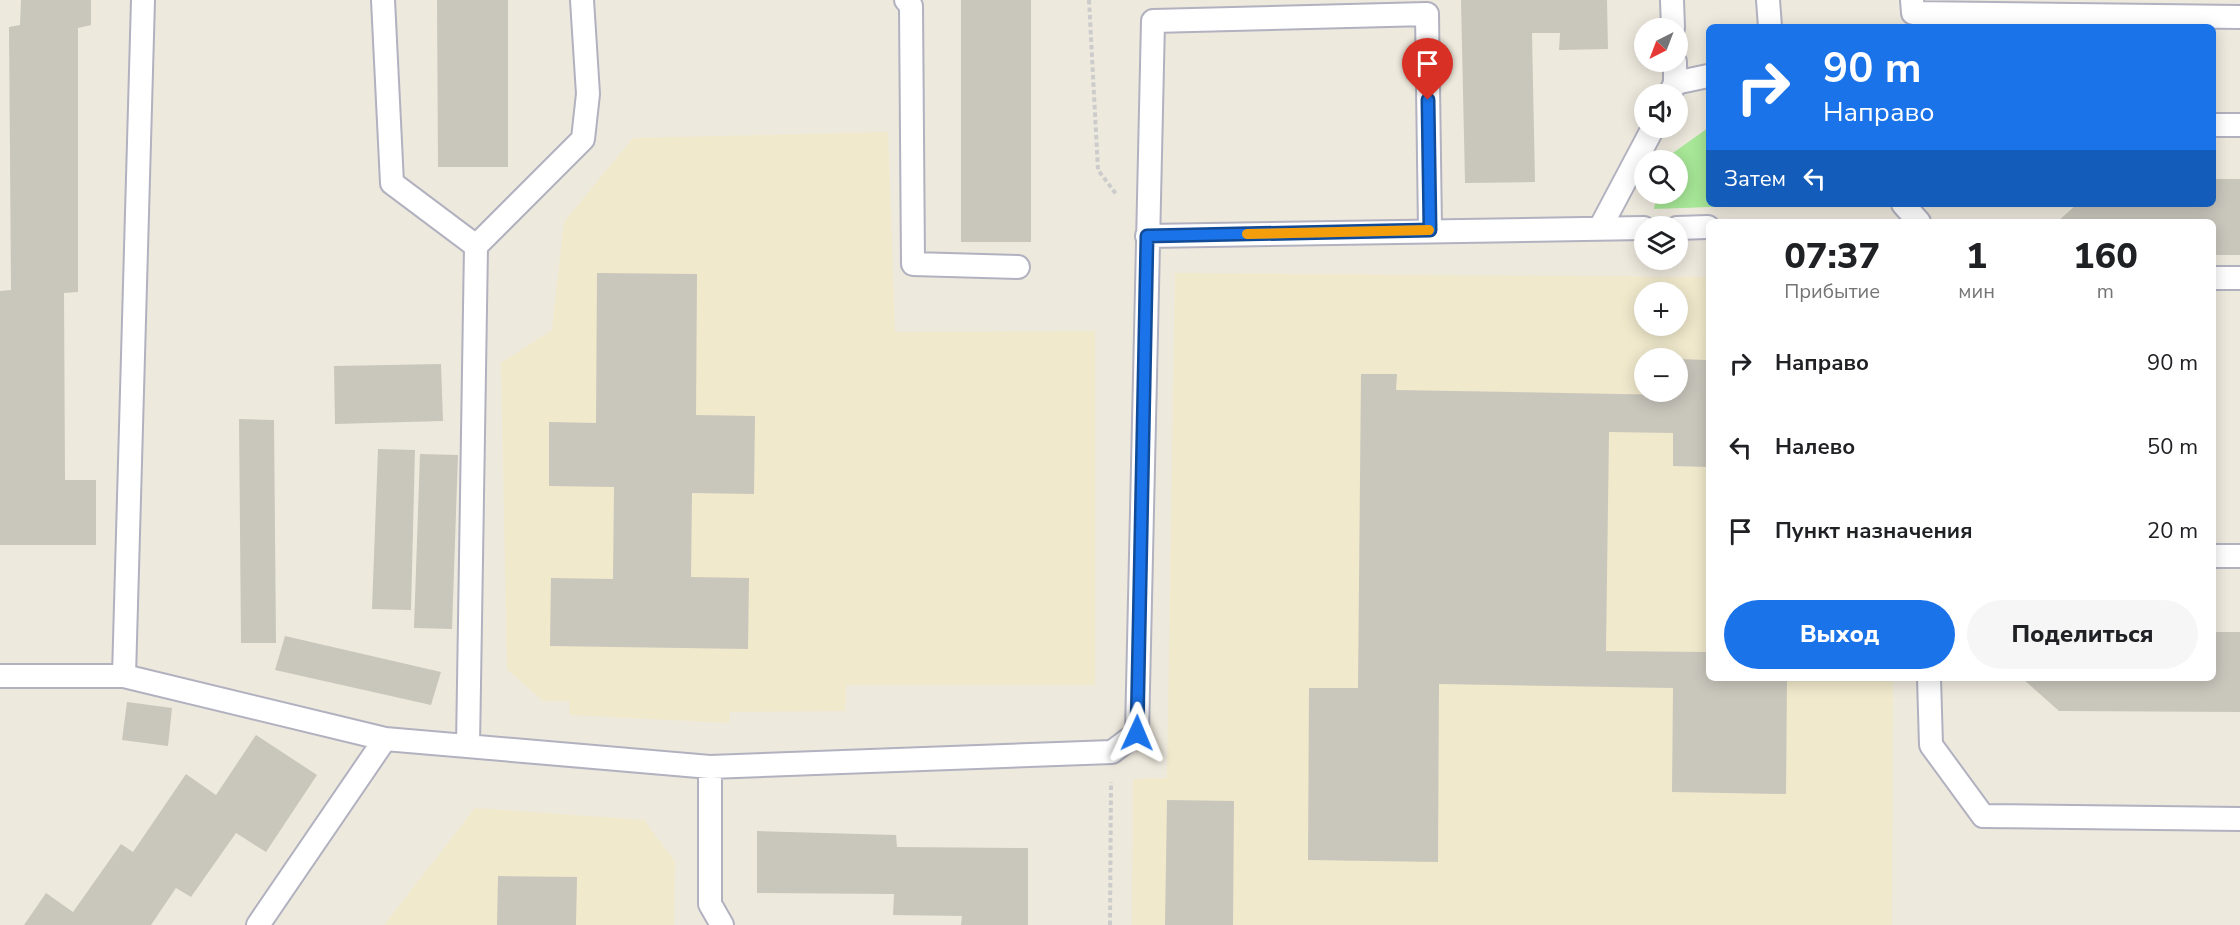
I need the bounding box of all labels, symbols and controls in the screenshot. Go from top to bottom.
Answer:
north arrow [1634,18,1688,72]
map controls [1634,18,1688,402]
pin [1402,38,1453,100]
text: 90 m [1823,40,1922,97]
icon: arrive [1411,47,1444,80]
icon: right [1724,48,1802,126]
button: sound [1634,84,1688,138]
text: Направо [1823,94,1934,131]
button: search [1634,150,1688,204]
icon: left [1798,162,1831,195]
text: Затем [1724,164,1786,194]
button: layers [1634,216,1688,270]
text: 07:37 [1784,232,1880,281]
text: 1 [1966,232,1987,281]
text: 160 [2073,232,2138,281]
text: Прибытие [1784,278,1880,305]
text: мин [1958,278,1995,305]
text: m [2097,278,2114,305]
button: + [1634,282,1688,336]
icon: right [1724,347,1757,380]
button: − [1634,348,1688,402]
text: Направо [1775,348,1869,378]
text: 90 m [2147,348,2198,378]
icon: left [1724,431,1757,464]
text: Налево [1775,432,1855,462]
text: 50 m [2147,432,2198,462]
icon: arrive [1724,515,1757,548]
text: Пункт назначения [1775,516,1973,546]
text: 20 m [2147,516,2198,546]
button: Выход [1724,600,1955,669]
button: Поделиться [1967,600,2198,669]
position arrow [1105,701,1169,765]

